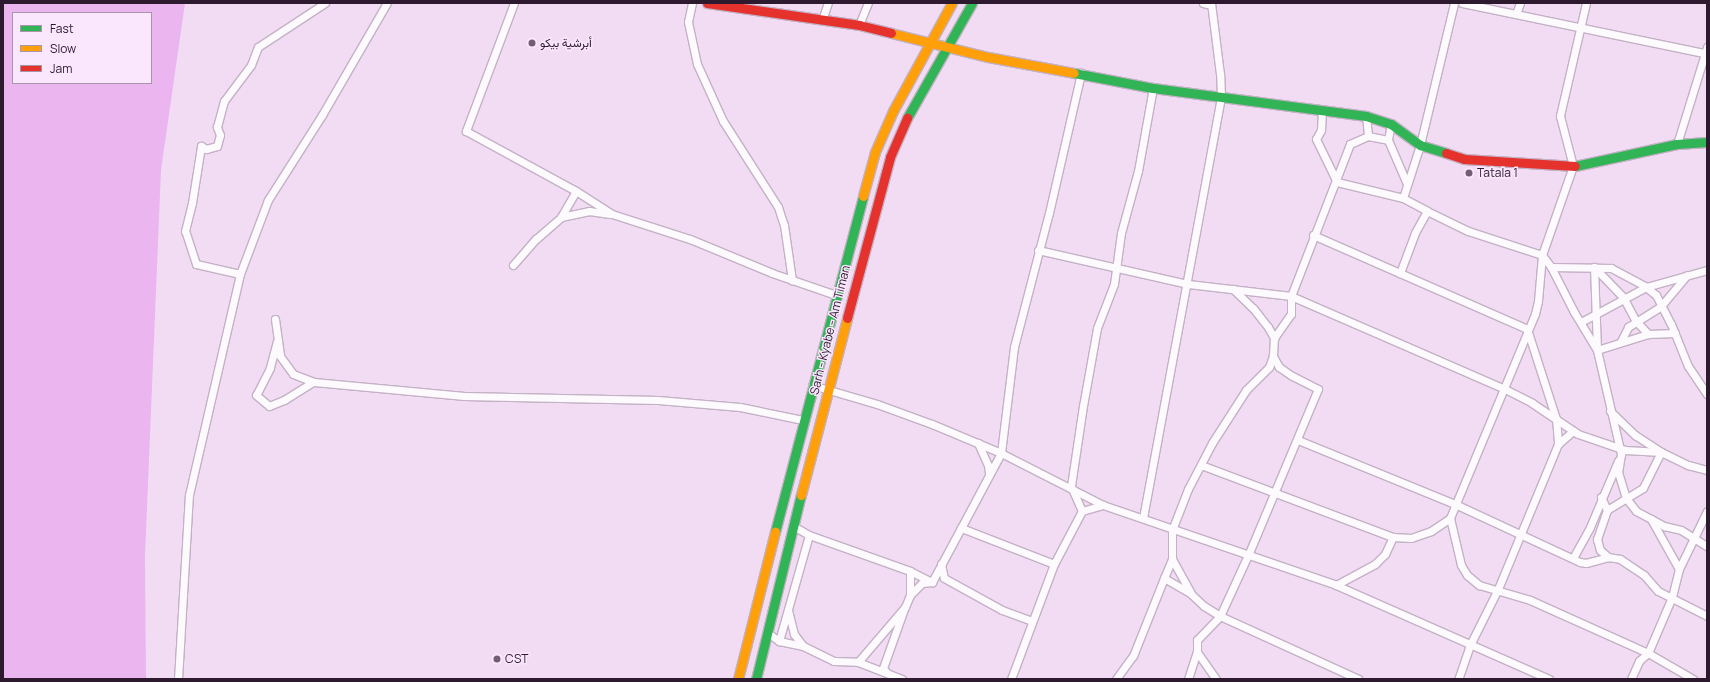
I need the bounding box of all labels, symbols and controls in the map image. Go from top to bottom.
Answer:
legend [12,12,152,84]
text: Fast [50,20,74,37]
place label: أبرشية بيكو [540,36,592,50]
marker: أبرشية بيكو [527,38,537,48]
text: Slow [50,40,76,57]
text: Jam [50,60,72,77]
place label: Tatala 1 [1477,166,1518,180]
marker: Tatala 1 [1464,168,1474,178]
street label: Sarh - Kyabe - Am Timan [807,264,853,396]
place label: CST [505,652,529,666]
marker: CST [492,654,502,664]

